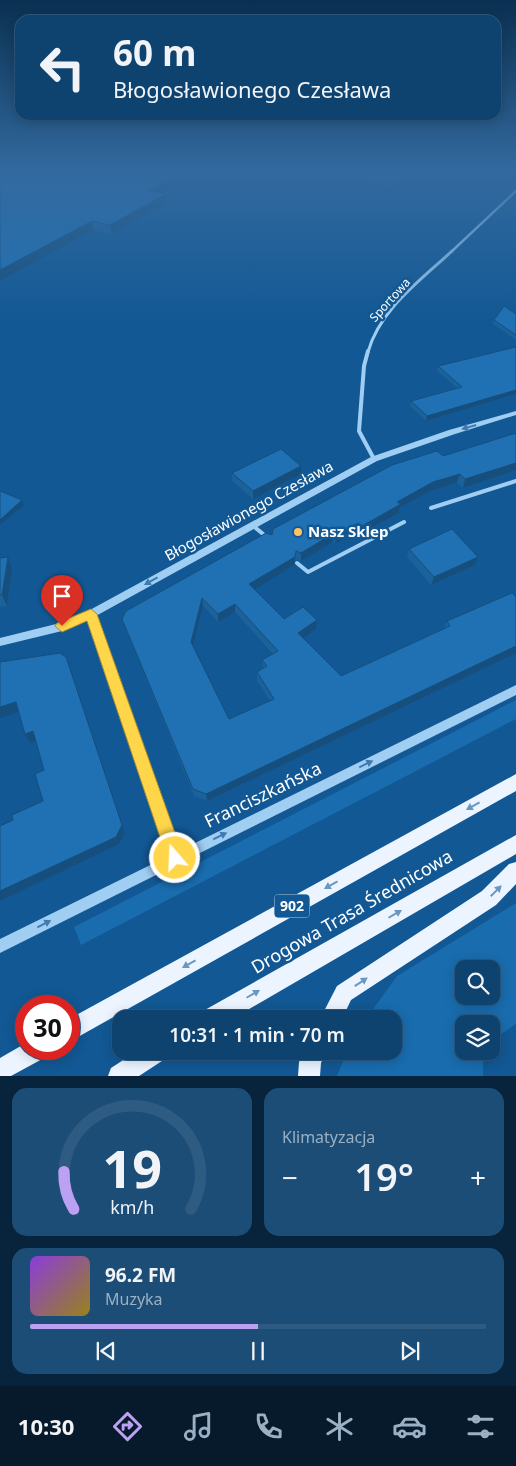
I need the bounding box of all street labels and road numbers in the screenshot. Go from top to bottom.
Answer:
street label: Sportowa [365,274,414,325]
street label: Błogosławionego Czesława [161,455,336,565]
street label: Franciszkańska [200,755,325,833]
street label: Drogowa Trasa Średnicowa [246,844,457,979]
road number: 902 [274,894,310,918]

